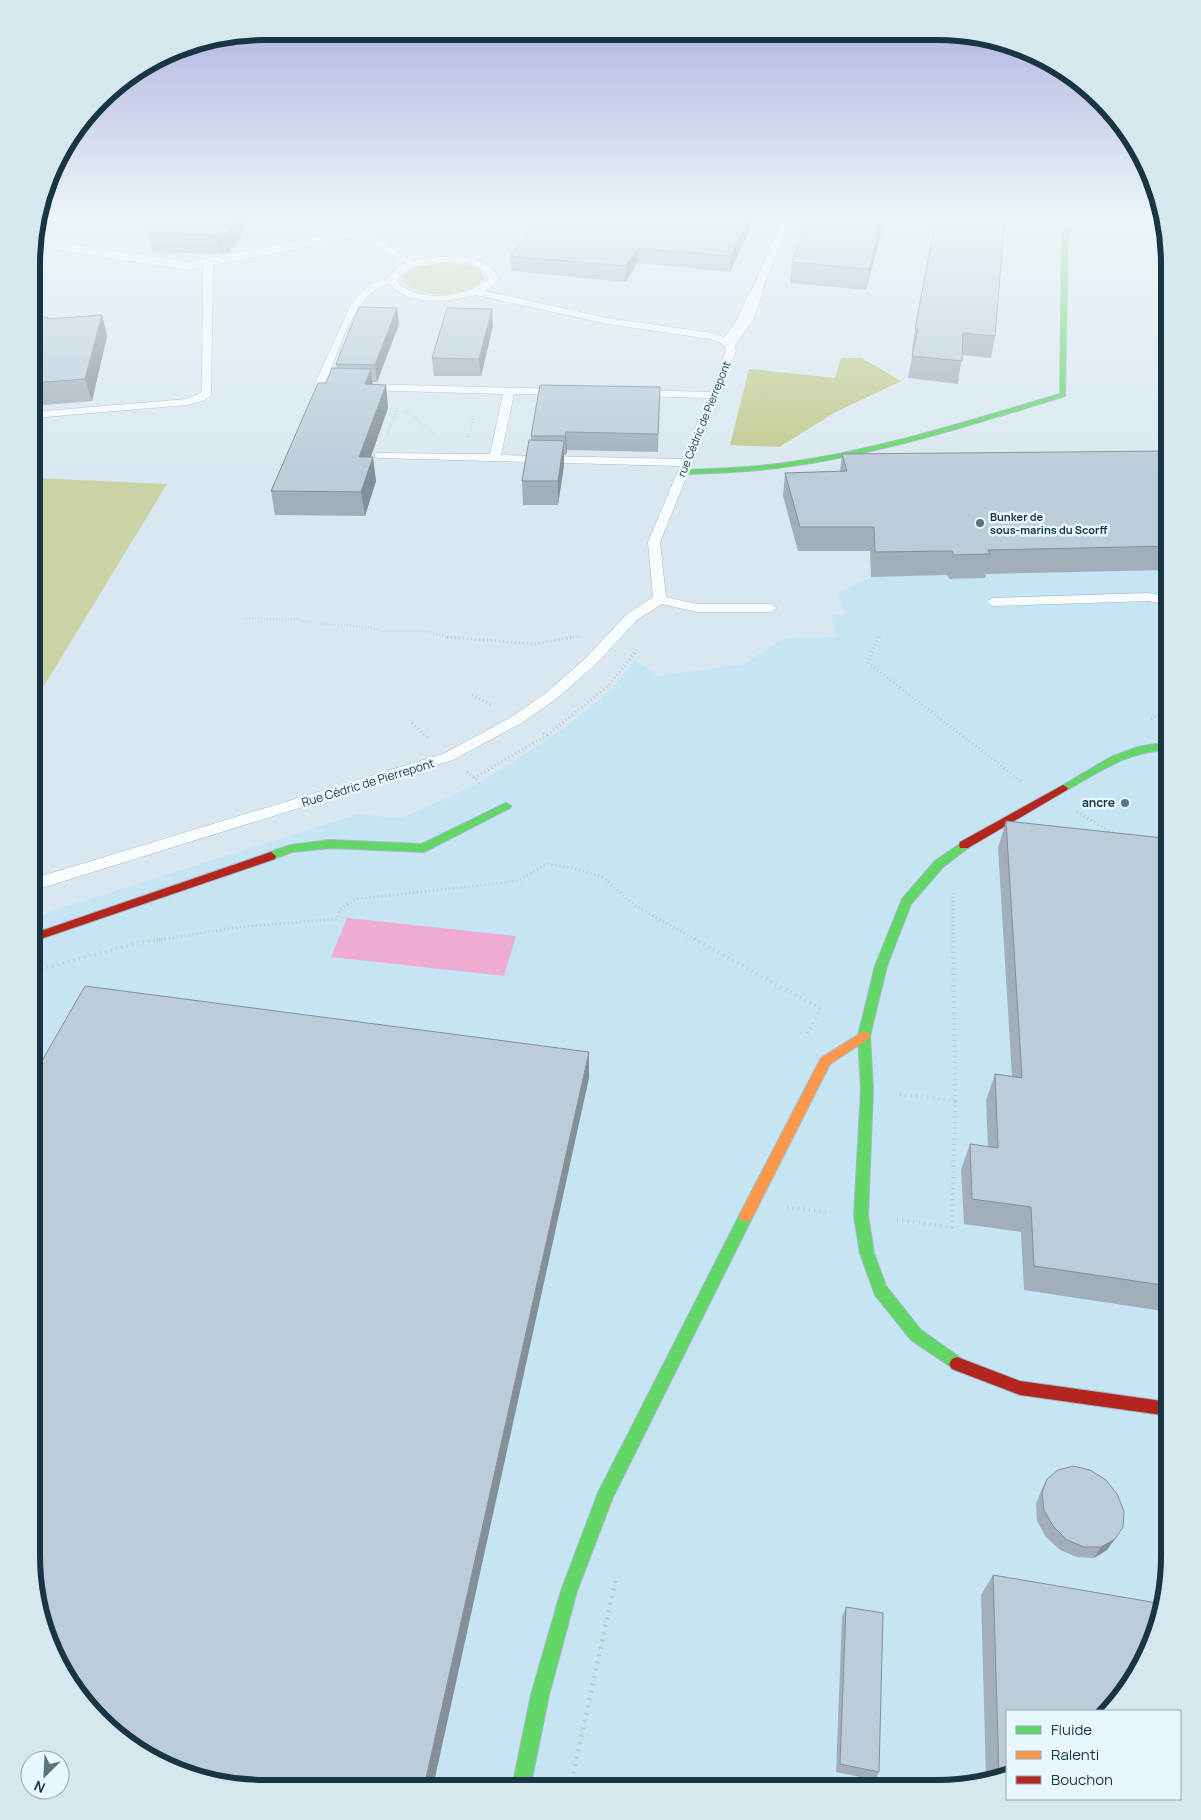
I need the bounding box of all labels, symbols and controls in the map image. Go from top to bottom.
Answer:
street label: rue Cédric de Pierrepont [673,359,734,479]
place label: Bunker de sous-marins du Scorff [990,509,1107,537]
marker: Bunker de sous-marins du Scorff [974,517,986,529]
street label: Rue Cédric de Pierrepont [299,754,437,811]
place label: ancre [1082,794,1115,811]
marker: ancre [1119,797,1131,809]
legend [1006,1710,1181,1800]
text: Fluide [1051,1719,1092,1740]
text: Ralenti [1051,1744,1099,1765]
north arrow [20,1750,70,1800]
text: Bouchon [1051,1769,1113,1790]
text: N [31,1777,48,1798]

